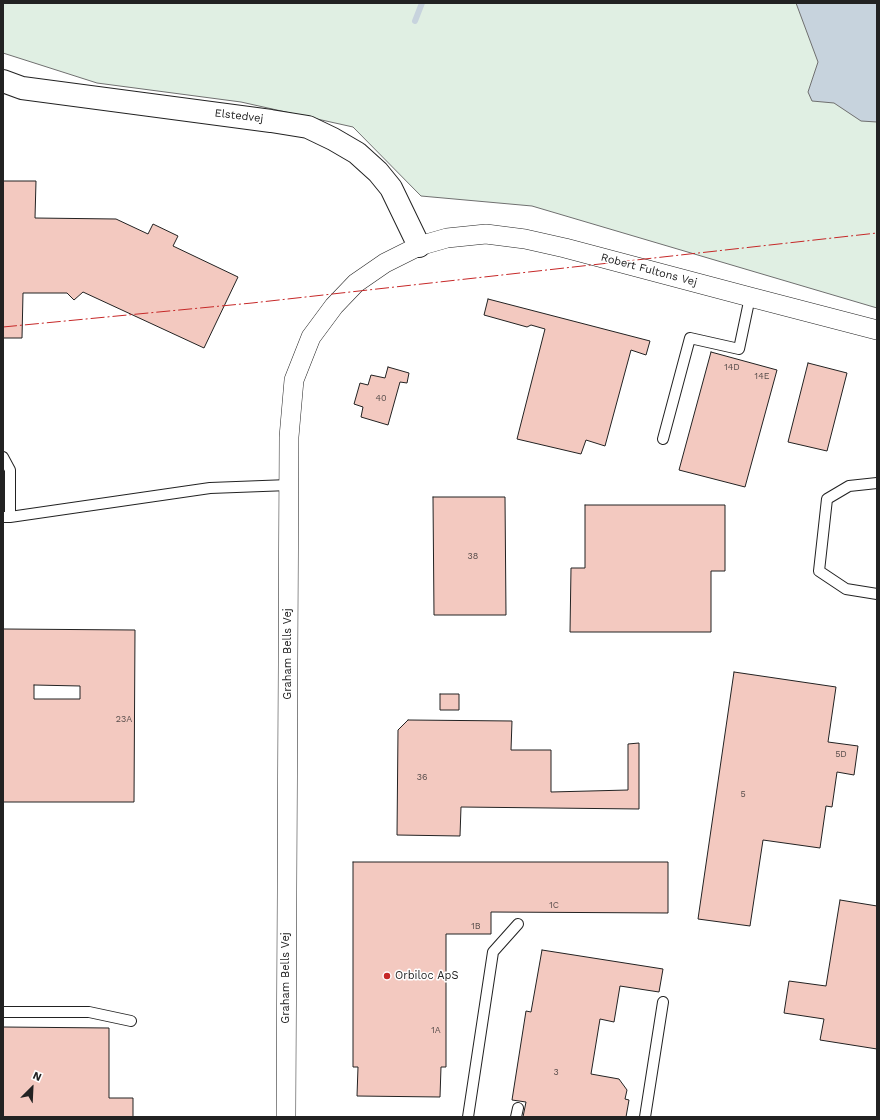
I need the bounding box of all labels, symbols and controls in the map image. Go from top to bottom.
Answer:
street label: Elstedvej [214,106,264,126]
street label: Robert Fultons Vej [599,251,699,289]
house number: 14D [724,362,740,372]
house number: 14E [755,371,769,381]
house number: 40 [375,393,387,403]
house number: 38 [468,551,478,561]
street label: Graham Bells Vej [281,608,295,700]
house number: 23A [116,714,132,724]
house number: 5D [835,749,847,759]
house number: 36 [417,772,427,782]
house number: 5 [740,789,746,799]
house number: 1C [549,900,559,910]
house number: 1B [471,921,481,931]
street label: Graham Bells Vej [279,932,293,1024]
place label: Orbiloc ApS [395,969,459,983]
marker: Orbiloc ApS [382,971,392,981]
house number: 1A [431,1025,441,1035]
house number: 3 [553,1067,559,1077]
north arrow [12,1068,52,1108]
text: N [31,1069,43,1084]

